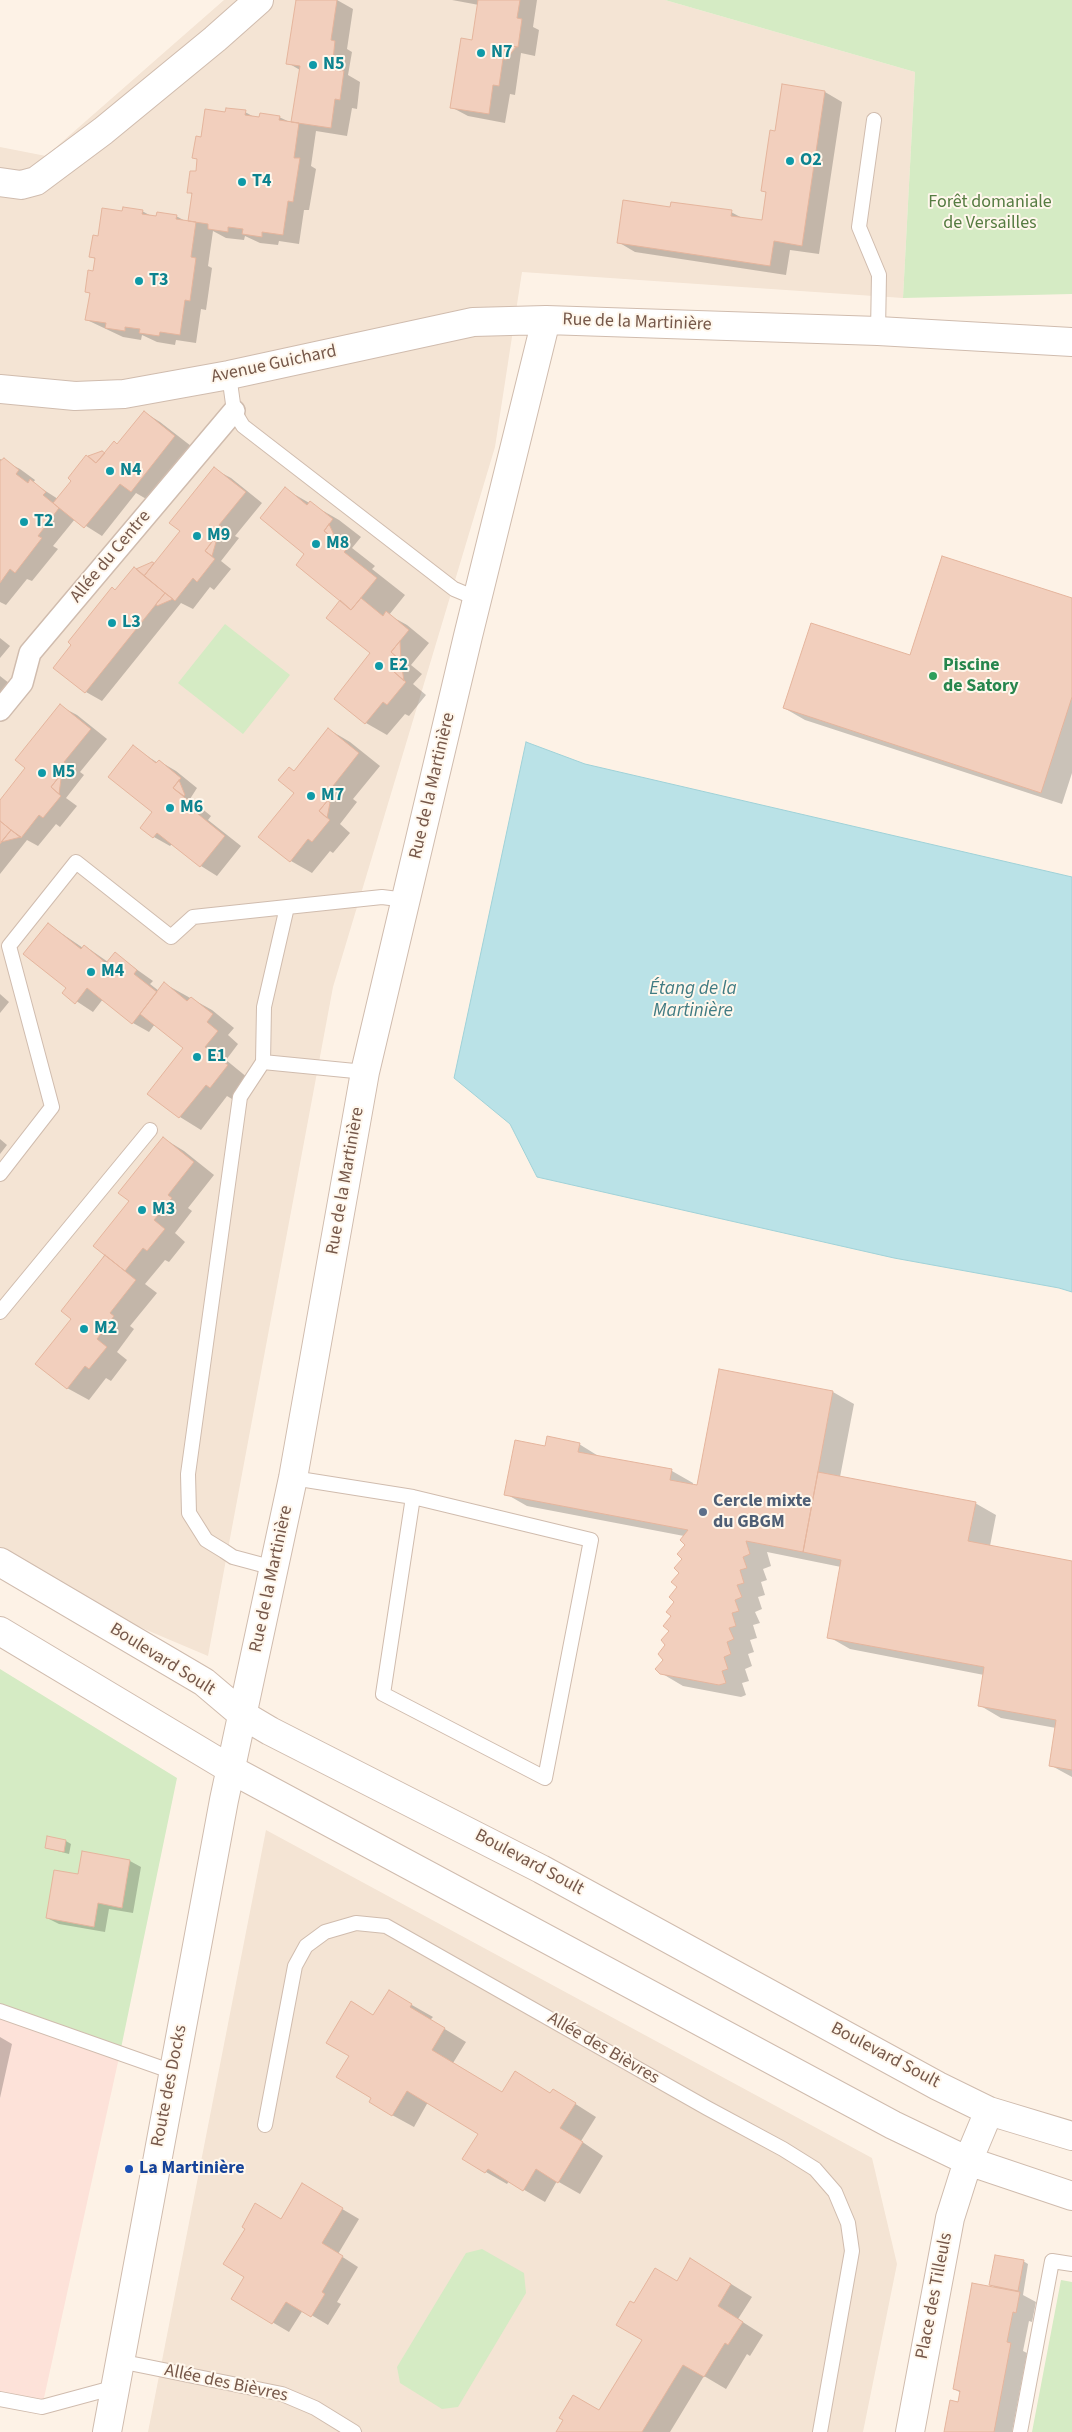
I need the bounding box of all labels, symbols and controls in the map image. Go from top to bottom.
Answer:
place label: N7 [491,42,512,64]
marker: N7 [475,47,487,59]
place label: N5 [323,54,344,76]
marker: N5 [307,59,319,71]
place label: O2 [800,150,822,172]
marker: O2 [784,155,796,167]
place label: T4 [252,171,272,193]
marker: T4 [236,176,248,188]
park label: Forêt domaniale de Versailles [928,192,1052,234]
place label: T3 [149,270,169,292]
marker: T3 [133,275,145,287]
street label: Rue de la Martinière [562,310,712,336]
street label: Avenue Guichard [209,341,339,389]
place label: N4 [120,460,141,482]
marker: N4 [104,465,116,477]
street label: Allée du Centre [66,506,156,608]
place label: T2 [34,511,54,533]
marker: T2 [18,516,30,528]
place label: M9 [207,525,230,547]
marker: M9 [191,530,203,542]
place label: M8 [326,533,349,555]
marker: M8 [310,538,322,550]
place label: L3 [122,612,141,634]
marker: L3 [106,617,118,629]
place label: E2 [389,655,408,677]
place label: Piscine de Satory [943,655,1019,698]
marker: E2 [373,660,385,672]
marker: Piscine de Satory [927,670,939,682]
street label: Rue de la Martinière [406,711,460,861]
place label: M5 [52,762,75,784]
marker: M5 [36,767,48,779]
place label: M7 [321,785,344,807]
marker: M7 [305,790,317,802]
place label: M6 [180,797,203,819]
marker: M6 [164,802,176,814]
place label: M4 [101,961,124,983]
marker: M4 [85,966,97,978]
water label: Étang de la Martinière [649,979,737,1023]
place label: E1 [207,1046,226,1068]
marker: E1 [191,1051,203,1063]
street label: Rue de la Martinière [322,1106,370,1256]
place label: M3 [152,1199,175,1221]
marker: M3 [136,1204,148,1216]
place label: M2 [94,1318,117,1340]
marker: M2 [78,1323,90,1335]
place label: Cercle mixte du GBGM [713,1491,811,1534]
street label: Rue de la Martinière [246,1504,298,1654]
marker: Cercle mixte du GBGM [697,1506,709,1518]
street label: Boulevard Soult [105,1619,219,1701]
street label: Boulevard Soult [471,1825,587,1901]
street label: Allée des Bièvres [543,2008,663,2090]
street label: Boulevard Soult [827,2018,943,2094]
street label: Route des Docks [148,2023,192,2149]
place label: La Martinière [139,2158,245,2180]
marker: La Martinière [123,2163,135,2175]
street label: Place des Tilleuls [912,2231,958,2361]
street label: Allée des Bièvres [162,2360,290,2408]

